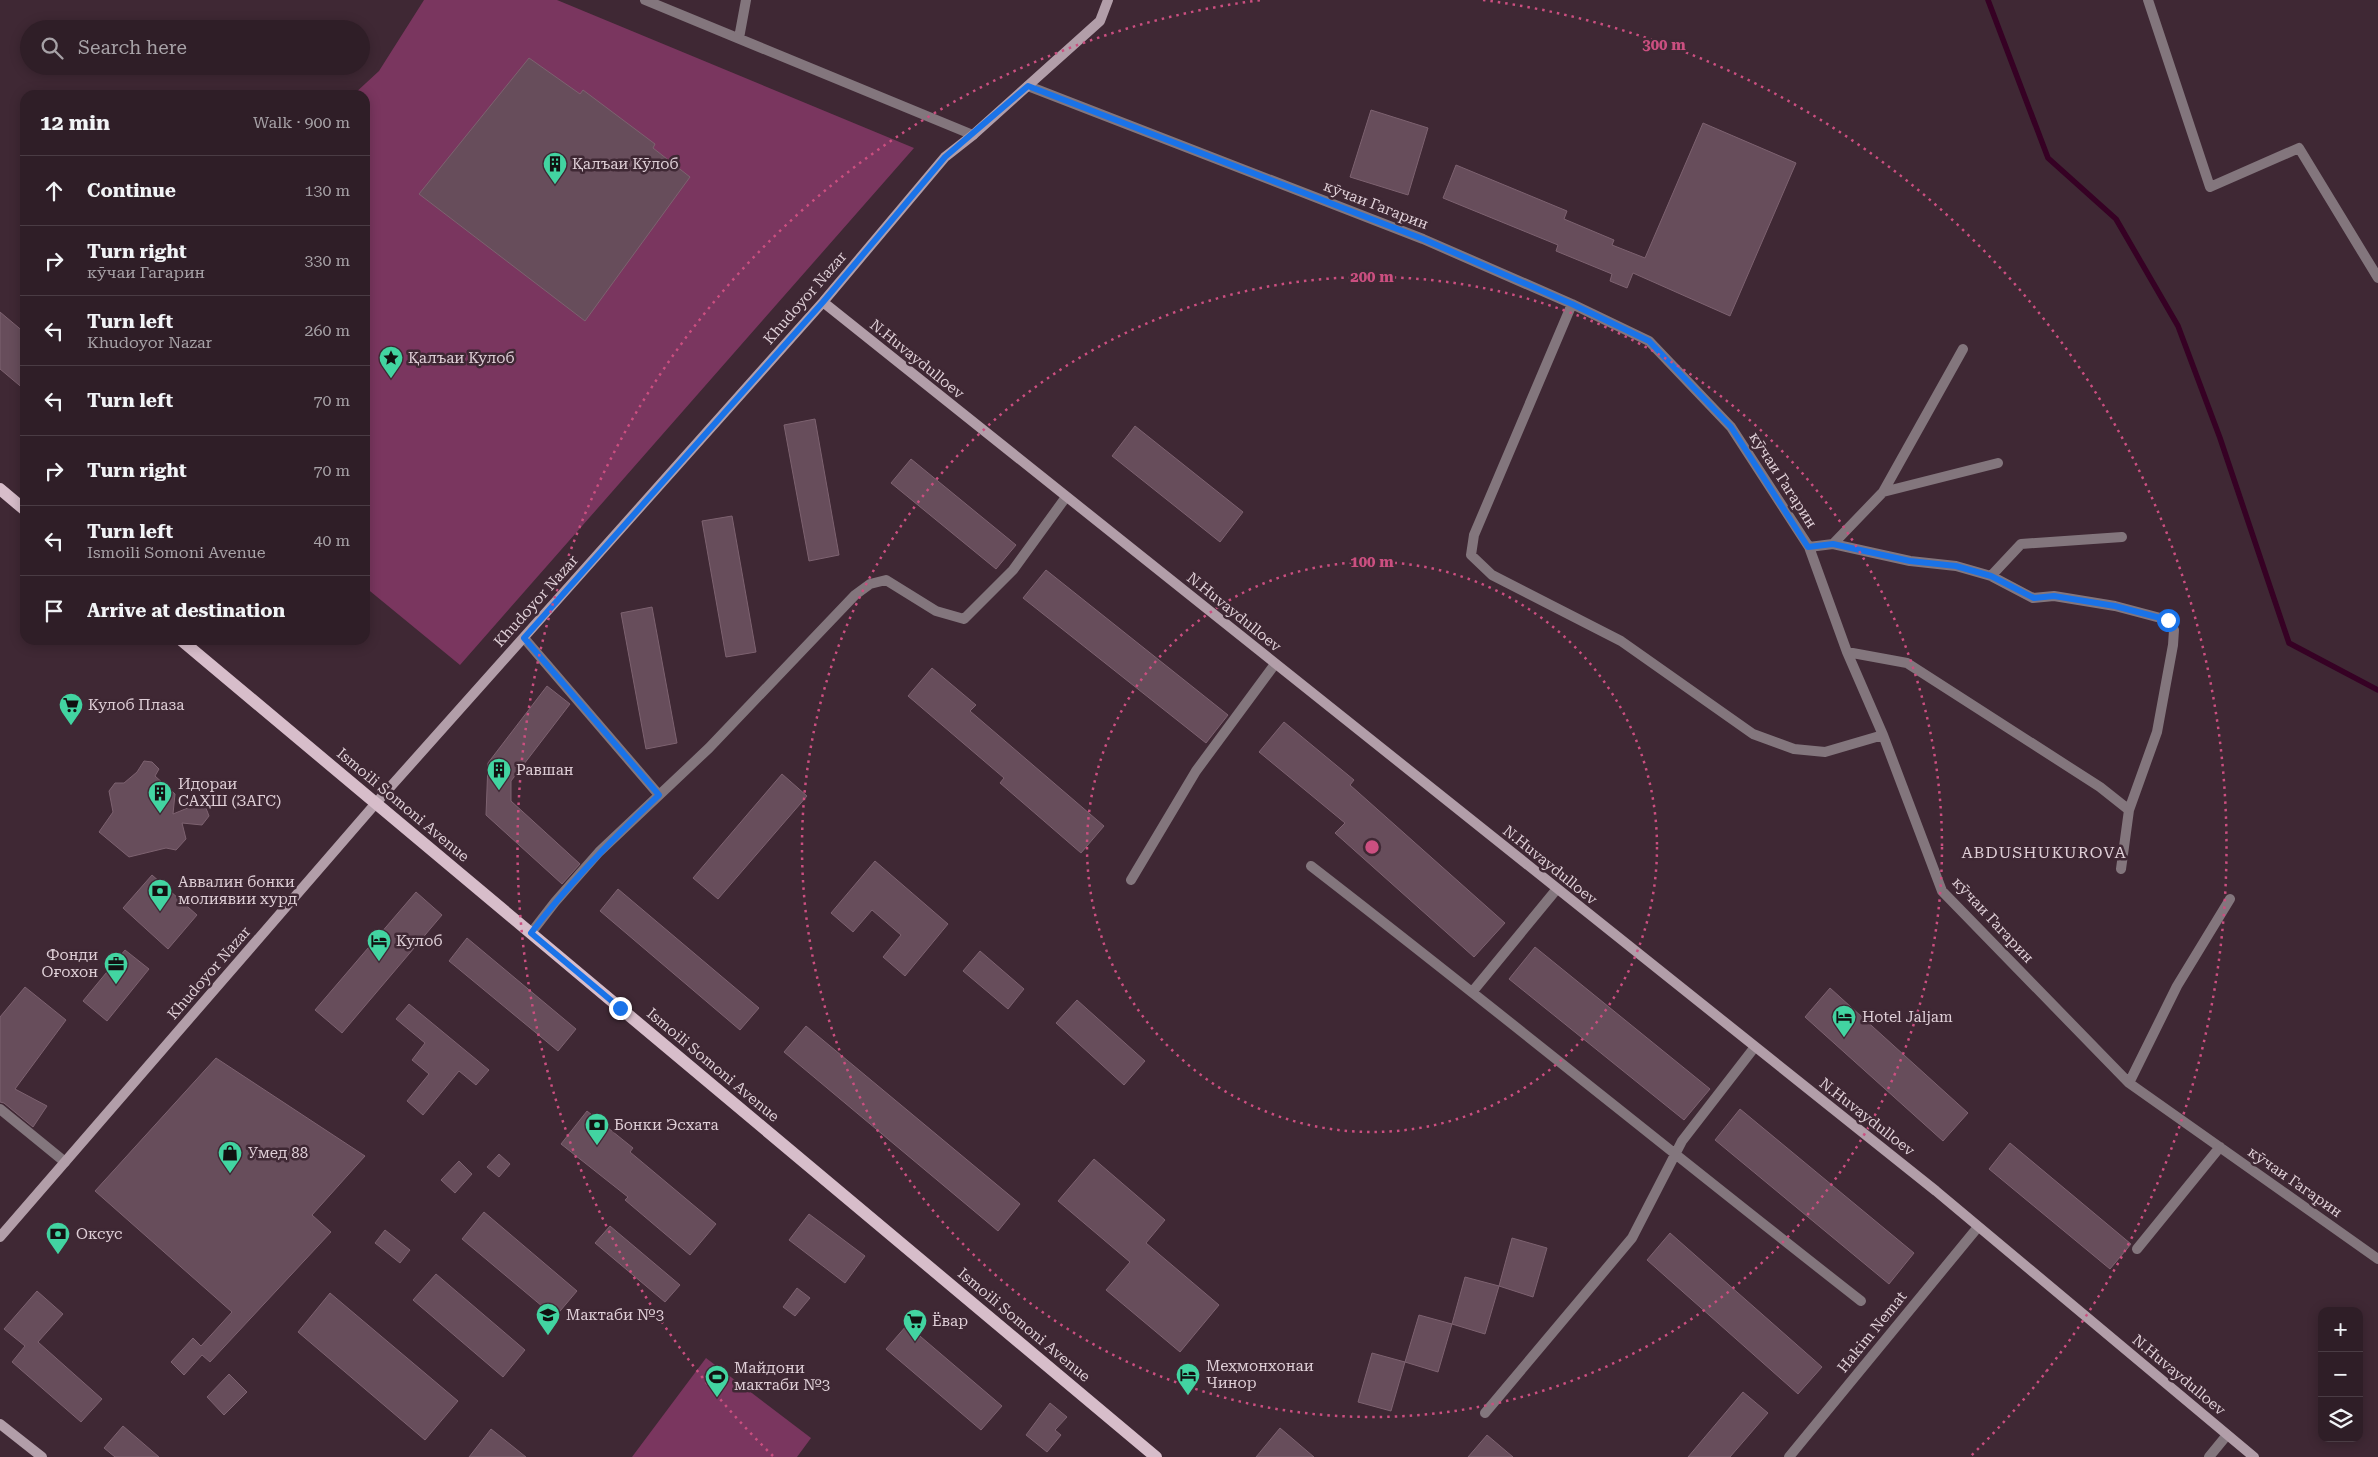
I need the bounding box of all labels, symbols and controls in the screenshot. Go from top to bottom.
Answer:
search box [20,20,370,75]
icon: search [38,34,66,62]
text: Search here [78,36,187,59]
text: 300 m [1642,36,1686,54]
text: 12 min [40,111,110,135]
text: Walk · 900 m [253,113,350,132]
building icon: Қалъаи Кӯлоб [542,151,568,185]
place label: Қалъаи Кӯлоб [572,155,679,173]
icon: ahead [40,177,68,205]
street label: кӯчаи Гагарин [1321,177,1431,233]
text: Continue [87,179,176,202]
text: 130 m [304,181,350,200]
text: Turn right [87,240,187,263]
icon: right [40,247,68,275]
street label: Khudoyor Nazar [760,248,850,348]
text: 330 m [304,251,350,270]
text: кӯчаи Гагарин [87,263,205,282]
text: 200 m [1350,268,1394,286]
text: Turn left [87,310,173,333]
street label: N.Huvaydulloev [866,316,968,403]
icon: left [40,317,68,345]
text: 260 m [304,321,350,340]
text: Khudoyor Nazar [87,333,212,352]
place icon: Қалъаи Кулоб [378,345,404,379]
place label: Қалъаи Кулоб [408,349,515,367]
icon: left [40,387,68,415]
text: Turn left [87,389,173,412]
text: 70 m [313,391,350,410]
street label: кӯчаи Гагарин [1745,429,1821,531]
icon: right [40,457,68,485]
text: Turn right [87,459,187,482]
text: 70 m [313,461,350,480]
text: Turn left [87,520,173,543]
icon: left [40,527,68,555]
text: 40 m [313,531,350,550]
text: Ismoili Somoni Avenue [87,543,266,562]
street label: Khudoyor Nazar [490,551,582,651]
text: 100 m [1350,553,1394,571]
street label: N.Huvaydulloev [1183,569,1285,656]
icon: arrive [40,597,68,625]
text: Arrive at destination [87,599,285,622]
route start [2157,609,2180,632]
supermarket icon: Кулоб Плаза [58,692,84,726]
place label: Кулоб Плаза [88,696,184,714]
street label: Ismoili Somoni Avenue [333,744,473,866]
building icon: Равшан [486,757,512,791]
place label: Равшан [516,761,574,779]
place label: Идораи САҲШ (ЗАГС) [178,775,281,810]
building icon: Идораи САҲШ (ЗАГС) [147,780,173,814]
street label: N.Huvaydulloev [1499,822,1601,909]
centre of rings [1363,838,1381,856]
district label: ABDUSHUKUROVA [1961,843,2127,862]
place label: Аввалин бонки молиявии хурд [178,873,298,908]
street label: кӯчаи Гагарин [1949,873,2037,967]
bank icon: Аввалин бонки молиявии хурд [147,878,173,912]
street label: Khudoyor Nazar [164,923,254,1023]
hotel icon: Кулоб [366,928,392,962]
place label: Кулоб [396,932,443,950]
place label: Фонди Оғохон [42,946,98,981]
office icon: Фонди Оғохон [103,951,129,985]
route end [609,997,632,1020]
street label: Ismoili Somoni Avenue [643,1004,783,1126]
hotel icon: Hotel Jaljam [1831,1004,1857,1038]
place label: Hotel Jaljam [1862,1008,1953,1026]
street label: N.Huvaydulloev [1816,1074,1918,1160]
bank icon: Бонки Эсхата [584,1112,610,1146]
place label: Бонки Эсхата [614,1116,719,1134]
shop icon: Умед 88 [217,1140,243,1174]
street label: кӯчаи Гагарин [2245,1143,2346,1221]
place label: Умед 88 [248,1144,308,1162]
bank icon: Оксус [45,1221,71,1255]
place label: Оксус [76,1225,122,1243]
street label: Ismoili Somoni Avenue [954,1264,1094,1386]
street label: Hakim Nemat [1834,1287,1911,1376]
school or university icon: Мактаби №3 [535,1302,561,1336]
place label: Мактаби №3 [566,1306,664,1324]
map controls [2318,1307,2363,1442]
button: + [2318,1307,2363,1352]
supermarket icon: Ёвар [902,1308,928,1342]
place label: Ёвар [932,1312,968,1330]
street label: N.Huvaydulloev [2129,1331,2229,1419]
button: − [2318,1352,2363,1397]
place label: Меҳмонхонаи Чинор [1206,1357,1314,1392]
place label: Майдони мактаби №3 [734,1359,830,1394]
hotel icon: Меҳмонхонаи Чинор [1175,1362,1201,1396]
sports icon: Майдони мактаби №3 [704,1364,730,1398]
button: layers [2318,1397,2363,1442]

